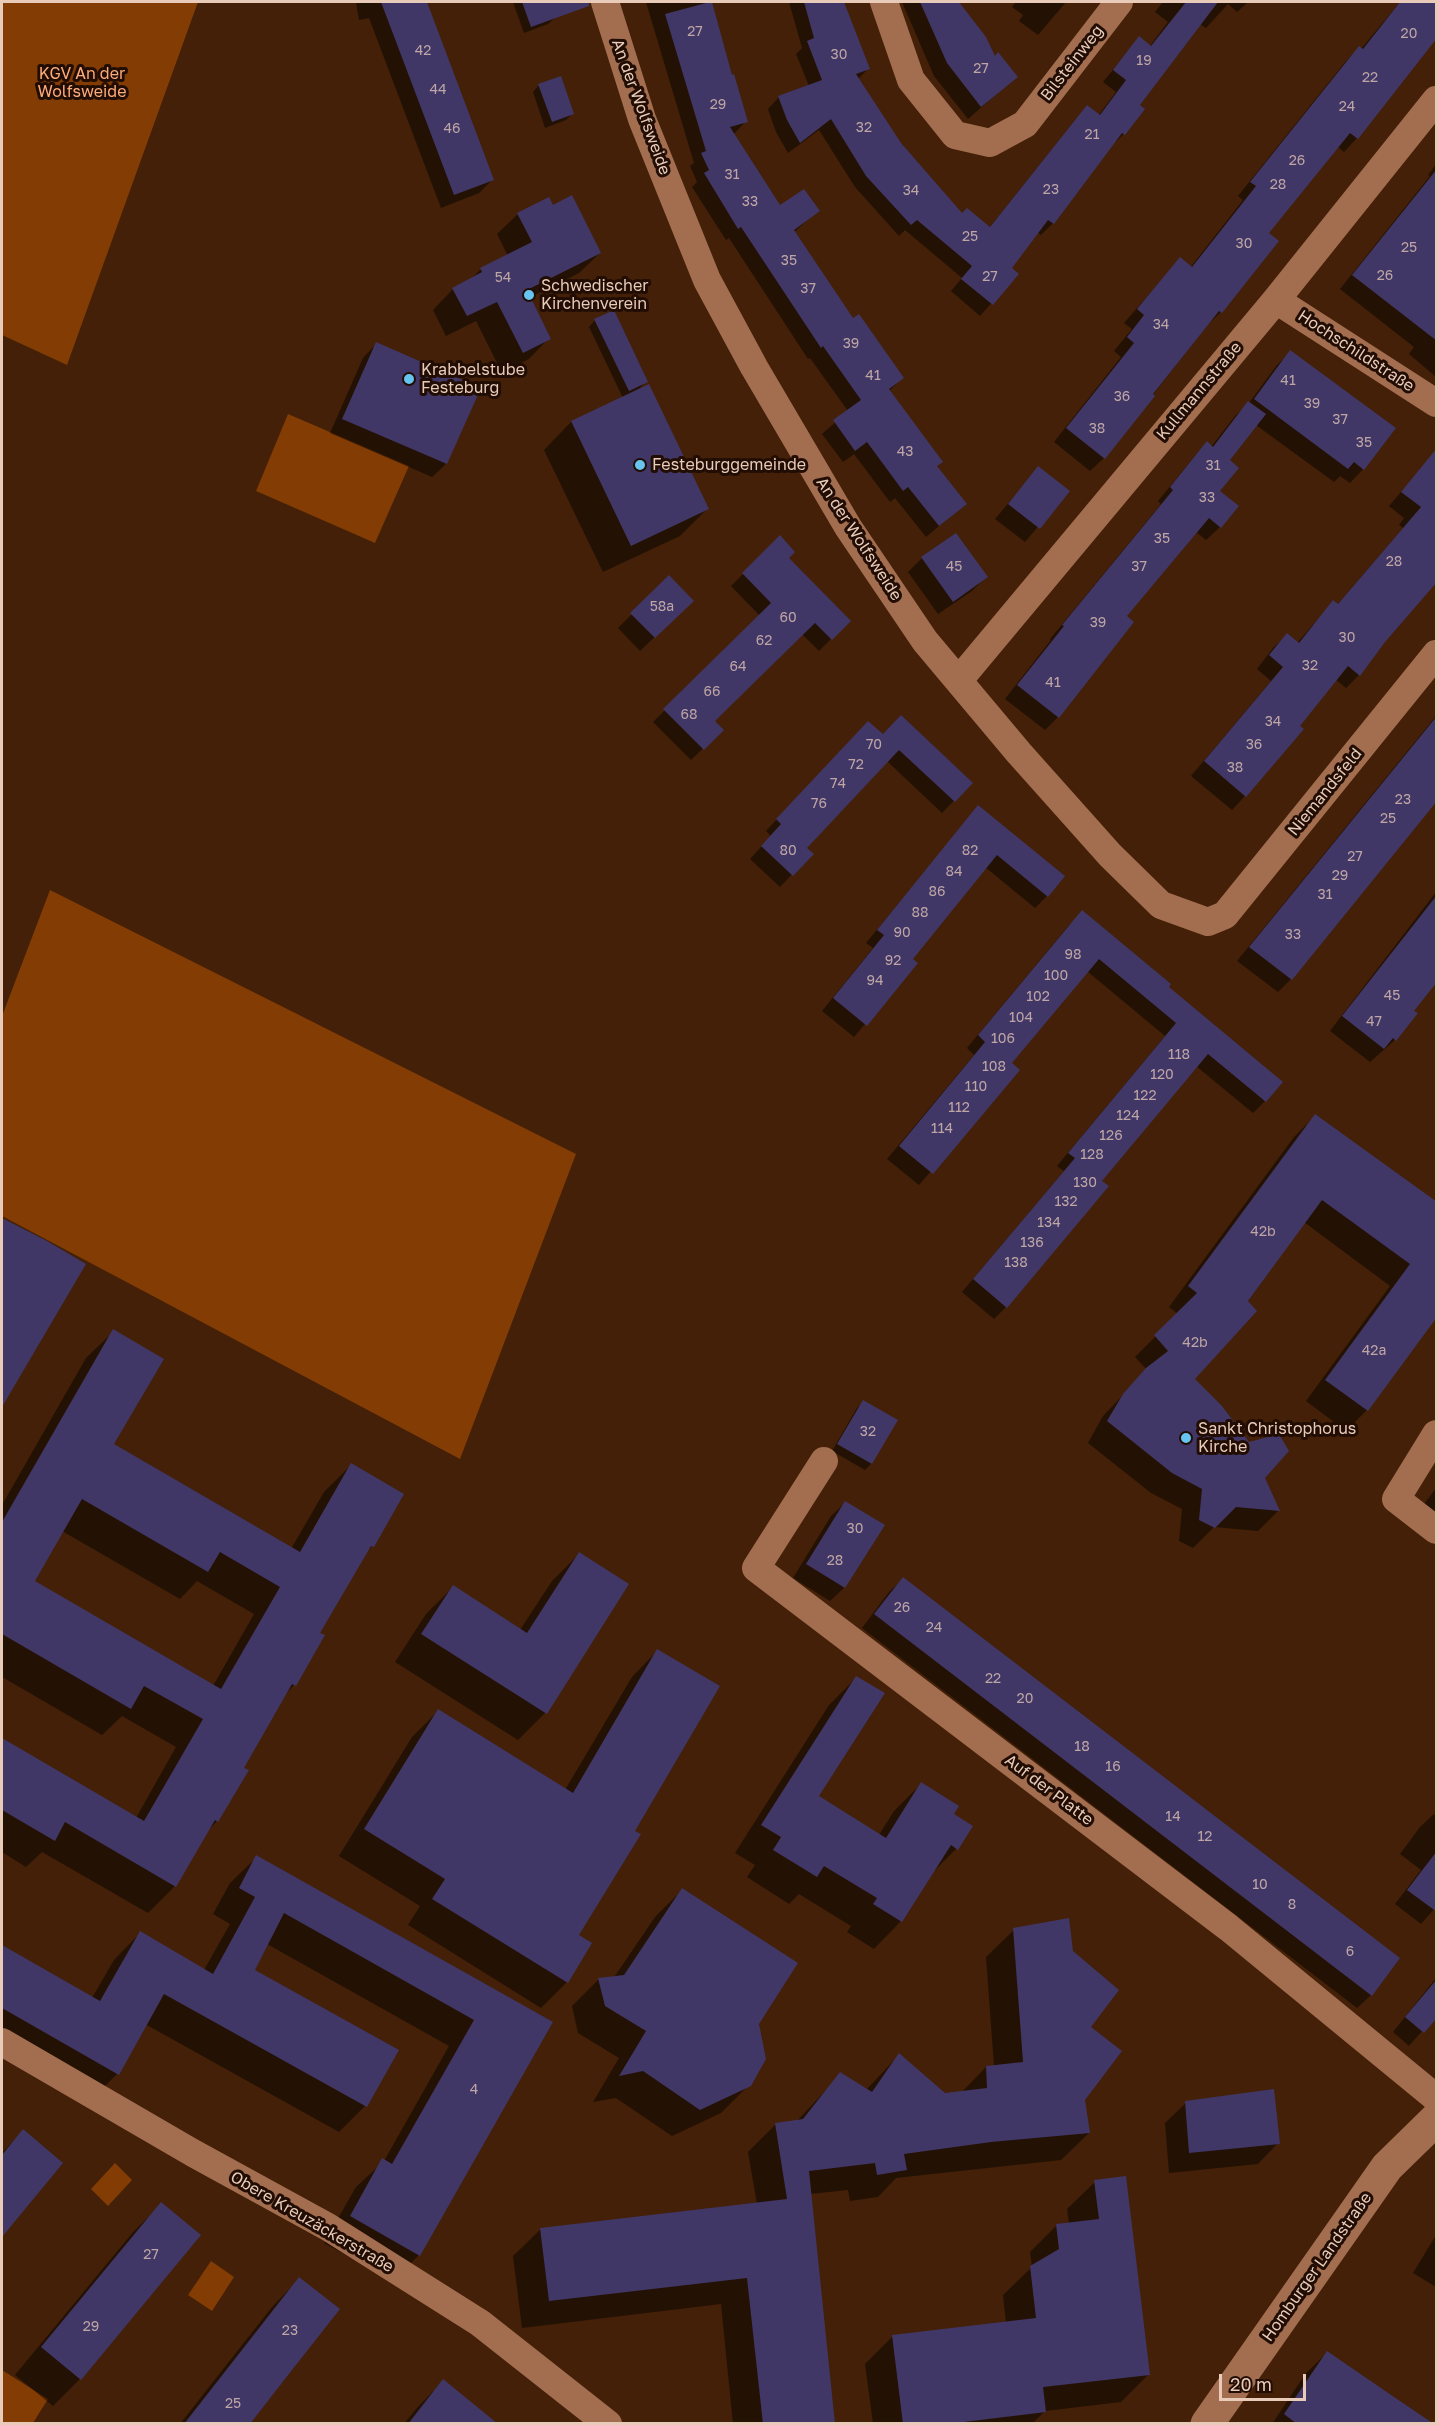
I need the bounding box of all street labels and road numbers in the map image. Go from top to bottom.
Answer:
street label: Bilsteinweg [1037,22,1107,104]
street label: An der Wolfsweide [608,37,674,177]
street label: Hochschildstraße [1294,306,1418,396]
street label: Kullmannstraße [1152,338,1246,444]
street label: An der Wolfsweide [812,474,906,604]
street label: Niemandsfeld [1284,744,1366,840]
street label: Auf der Platte [1001,1751,1097,1829]
street label: Obere Kreuzäckerstraße [227,2167,397,2277]
street label: Homburger Landstraße [1258,2189,1376,2345]

